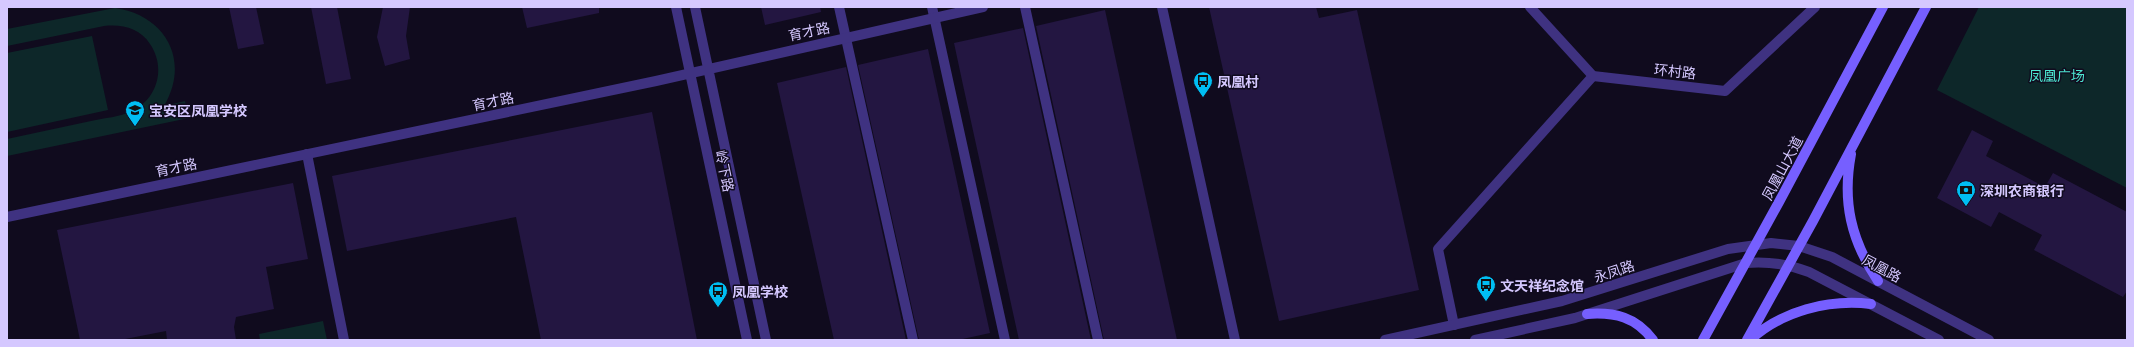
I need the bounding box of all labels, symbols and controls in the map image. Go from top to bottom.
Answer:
street label: 育才路 [787,18,831,44]
street label: 环村路 [1653,60,1697,82]
park label: 凤凰广场 [2029,67,2085,84]
bus stop icon: 凤凰村 [1192,70,1214,98]
place label: 凤凰村 [1217,73,1259,90]
street label: 育才路 [471,88,515,114]
school or university icon: 宝安区凤凰学校 [124,99,146,127]
place label: 宝安区凤凰学校 [149,102,247,119]
street label: 凤凰山大道 [1758,133,1806,203]
street label: 岭下路 [712,149,738,193]
street label: 育才路 [154,154,198,180]
bank icon: 深圳农商银行 [1955,179,1977,207]
place label: 深圳农商银行 [1980,182,2064,199]
street label: 凤凰路 [1859,251,1905,285]
street label: 永凤路 [1591,256,1637,286]
bus stop icon: 文天祥纪念馆 [1475,274,1497,302]
place label: 文天祥纪念馆 [1500,277,1584,294]
bus stop icon: 凤凰学校 [707,280,729,308]
place label: 凤凰学校 [732,283,788,300]

